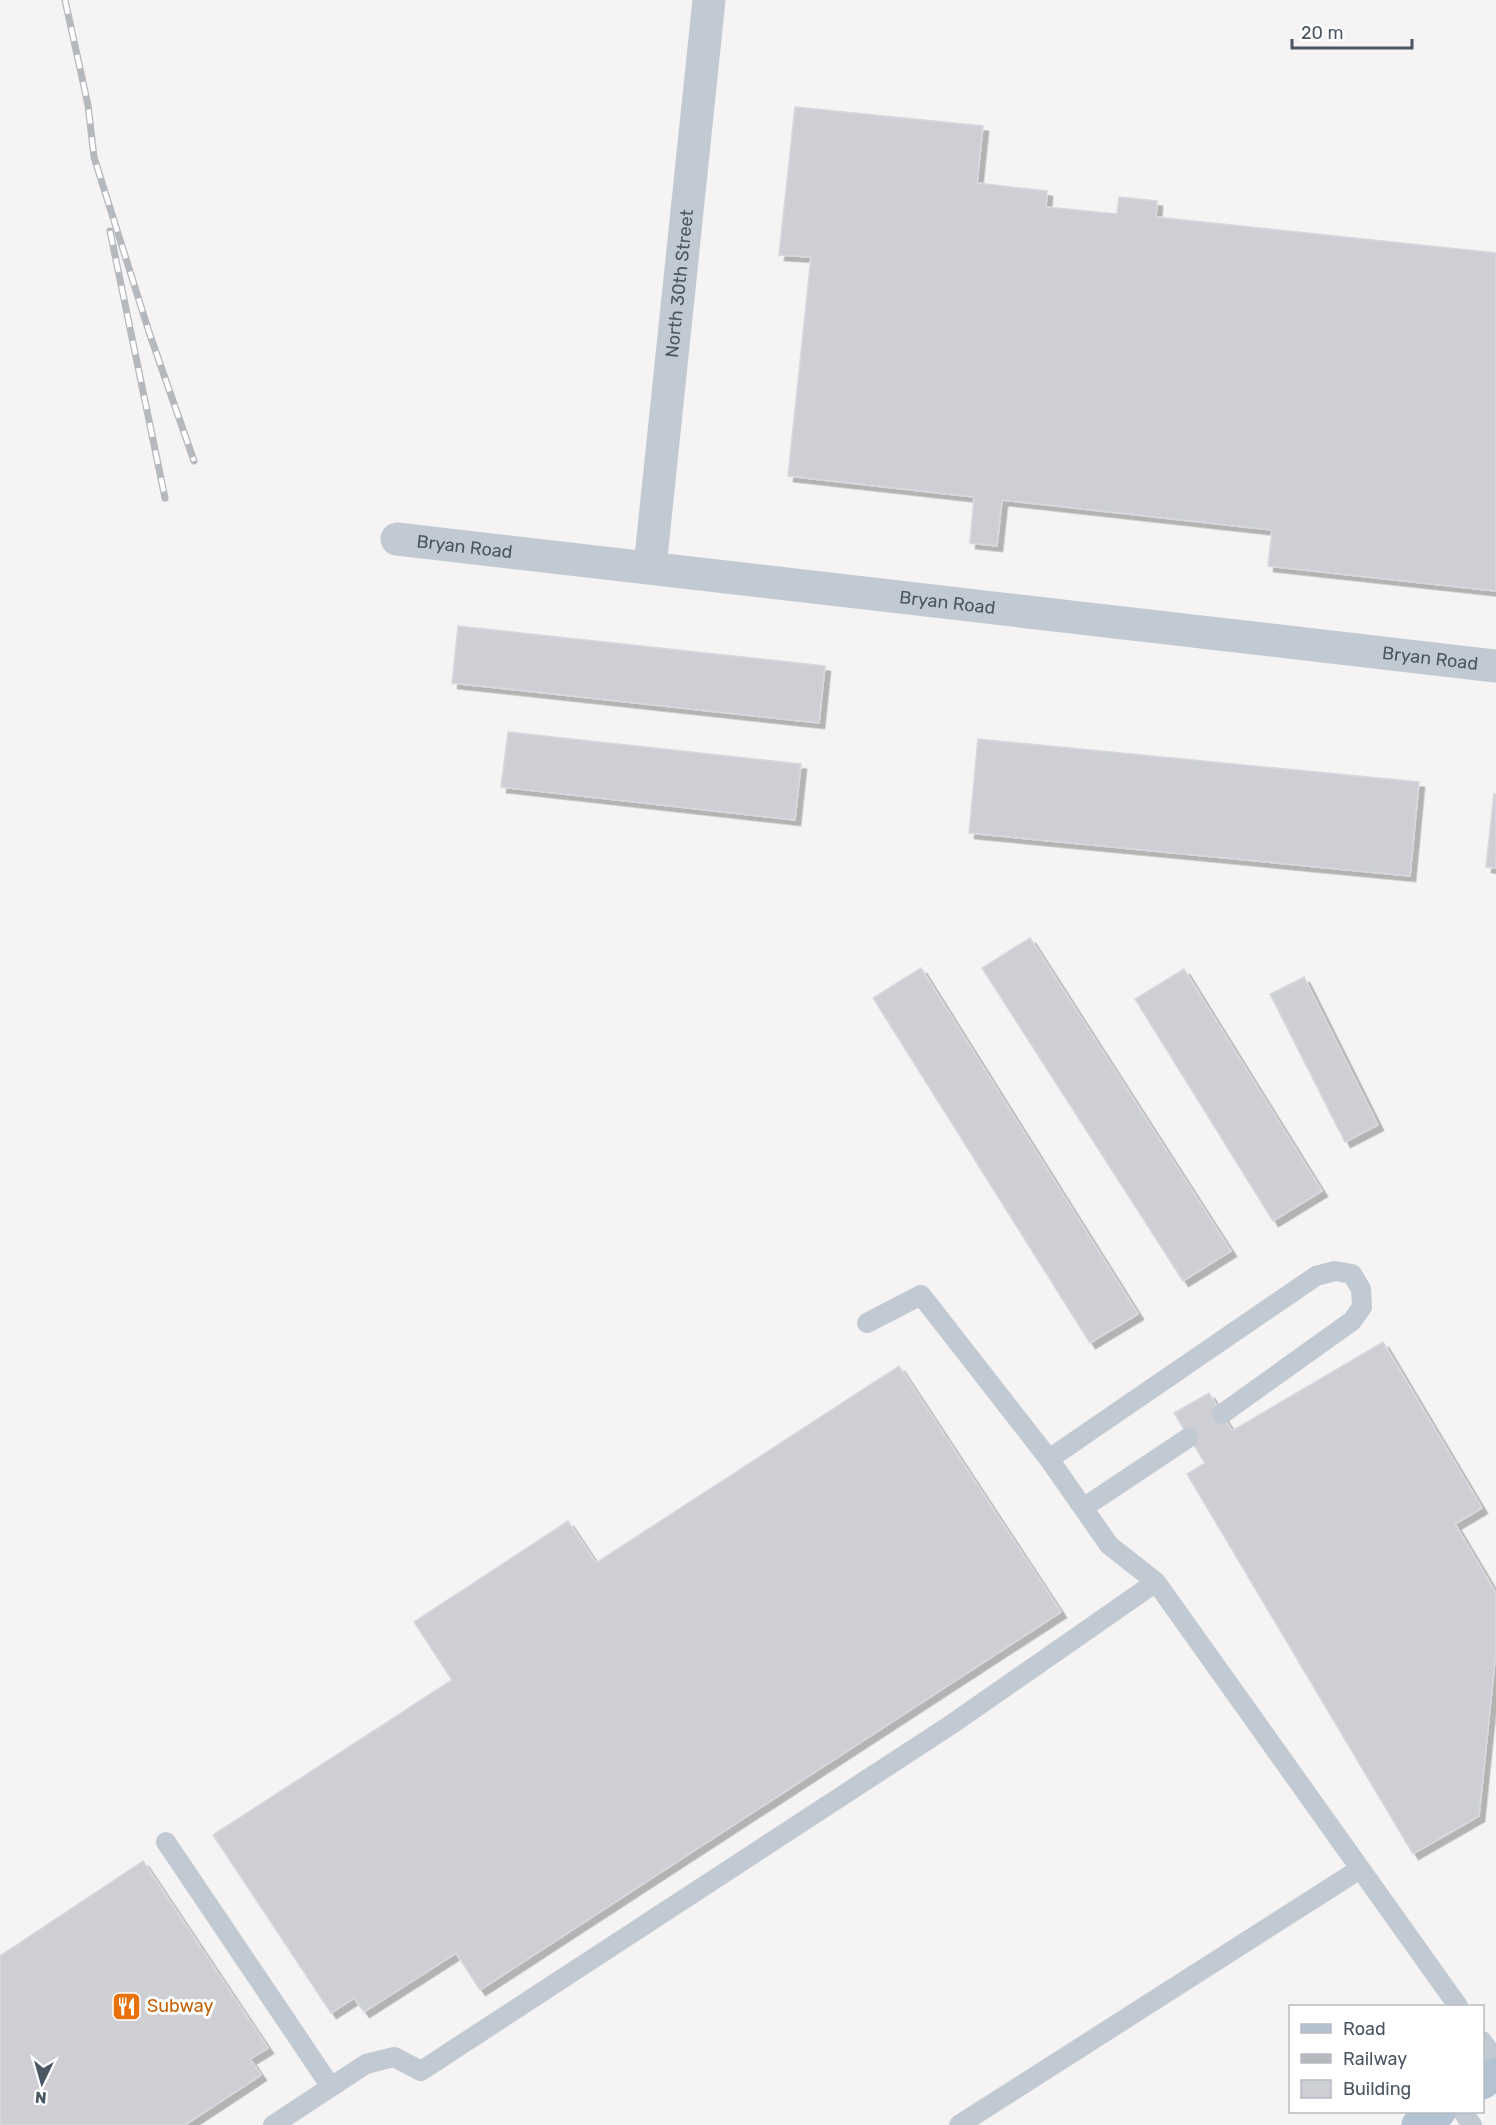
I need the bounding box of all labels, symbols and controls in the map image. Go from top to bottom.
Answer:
scale bar [1292,12,1412,50]
text: 20 m [1301,22,1343,44]
street label: North 30th Street [661,208,698,359]
street label: Bryan Road [415,530,514,563]
street label: Bryan Road [898,586,997,619]
street label: Bryan Road [1381,642,1479,675]
restaurant icon: Subway [110,1990,142,2022]
place label: Subway [147,1995,213,2017]
legend [1289,2005,1484,2113]
text: Road [1343,2018,1386,2040]
text: Railway [1343,2048,1407,2070]
north arrow [12,2053,72,2113]
text: Building [1343,2078,1411,2100]
text: N [34,2087,47,2107]

